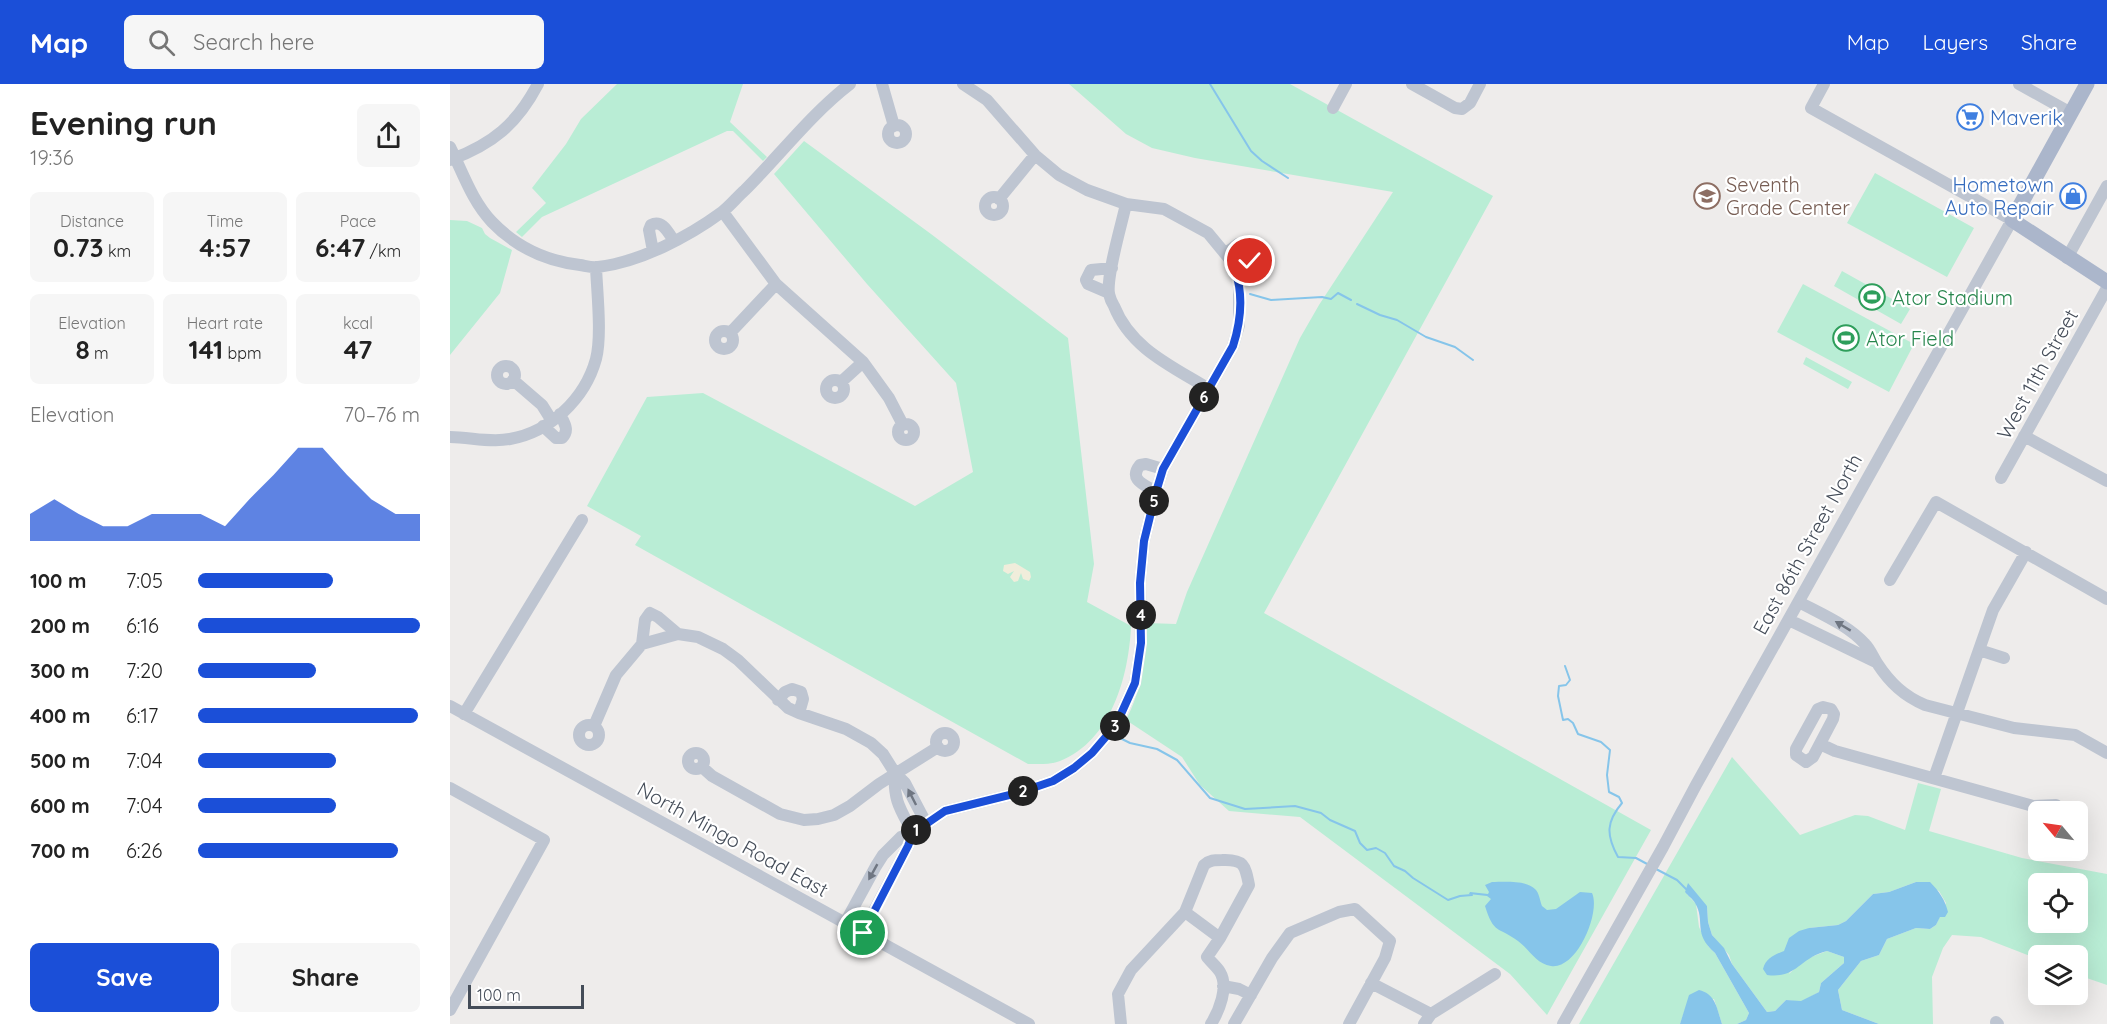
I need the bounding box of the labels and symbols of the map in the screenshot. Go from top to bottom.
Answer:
supermarket icon: Maverik [1955,102,1985,132]
place label: Maverik [1990,105,2063,130]
place label: Seventh Grade Center [1726,172,1850,220]
place label: Hometown Auto Repair [1945,172,2054,220]
school or university icon: Seventh Grade Center [1692,181,1722,211]
shop icon: Hometown Auto Repair [2058,181,2088,211]
pin [1224,235,1275,286]
sports icon: Ator Stadium [1857,282,1887,312]
place label: Ator Stadium [1892,285,2013,310]
street label: West 11th Street [1991,304,2083,443]
sports icon: Ator Field [1831,323,1861,353]
place label: Ator Field [1866,326,1954,351]
pin: 6 [1189,382,1219,412]
street label: East 86th Street North [1747,449,1867,639]
pin: 5 [1139,486,1169,516]
pin: 4 [1126,600,1156,630]
one-way arrow [1835,621,1851,632]
pin: 3 [1100,711,1130,741]
street label: North Mingo Road East [633,776,833,902]
pin: 2 [1008,776,1038,806]
one-way arrow [907,788,917,805]
north arrow [2028,801,2088,861]
pin: 1 [901,815,931,845]
one-way arrow [867,864,878,880]
pin [837,907,888,958]
scale bar [468,982,584,1010]

